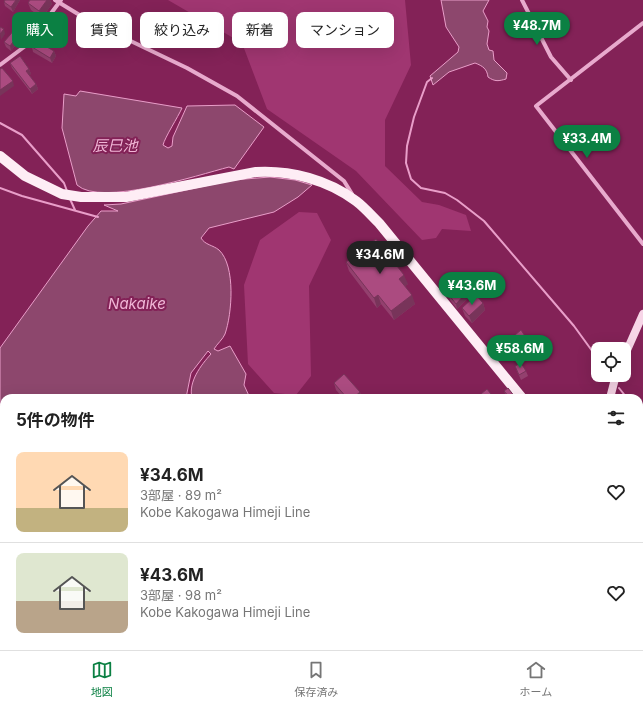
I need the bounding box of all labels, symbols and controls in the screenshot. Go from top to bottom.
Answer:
chip: 購入 [12,12,68,48]
chip: 賃貸 [76,12,132,48]
chip: 絞り込み [140,12,224,48]
chip: 新着 [232,12,288,48]
chip: マンション [296,12,394,48]
pin: ¥48.7M [504,12,570,46]
text: ¥48.7M [513,17,561,33]
pin: ¥33.4M [554,125,620,159]
text: ¥33.4M [562,130,612,146]
water label: 辰巳池 [92,136,139,155]
pin: ¥34.6M [347,241,413,275]
text: ¥34.6M [356,246,404,262]
pin: ¥43.6M [439,272,505,306]
text: ¥43.6M [448,277,496,293]
water label: Nakaike [108,294,166,313]
pin: ¥58.6M [487,335,553,369]
text: ¥58.6M [496,340,544,356]
map controls [591,342,631,382]
button: locate [591,342,631,382]
icon: filters [605,407,627,429]
text: 5件の物件 [16,410,95,430]
text: ¥34.6M [140,465,204,485]
icon: home [48,468,96,516]
icon: heart [605,481,627,503]
text: 3部屋 · 89 m² [140,487,222,503]
text: Kobe Kakogawa Himeji Line [140,504,310,520]
text: ¥43.6M [140,565,204,585]
icon: home [48,569,96,617]
icon: heart [605,582,627,604]
text: 3部屋 · 98 m² [140,587,222,603]
text: Kobe Kakogawa Himeji Line [140,604,310,620]
tab: 地図 [91,659,113,699]
tab: 保存済み [294,659,338,699]
tab: ホーム [520,659,552,699]

